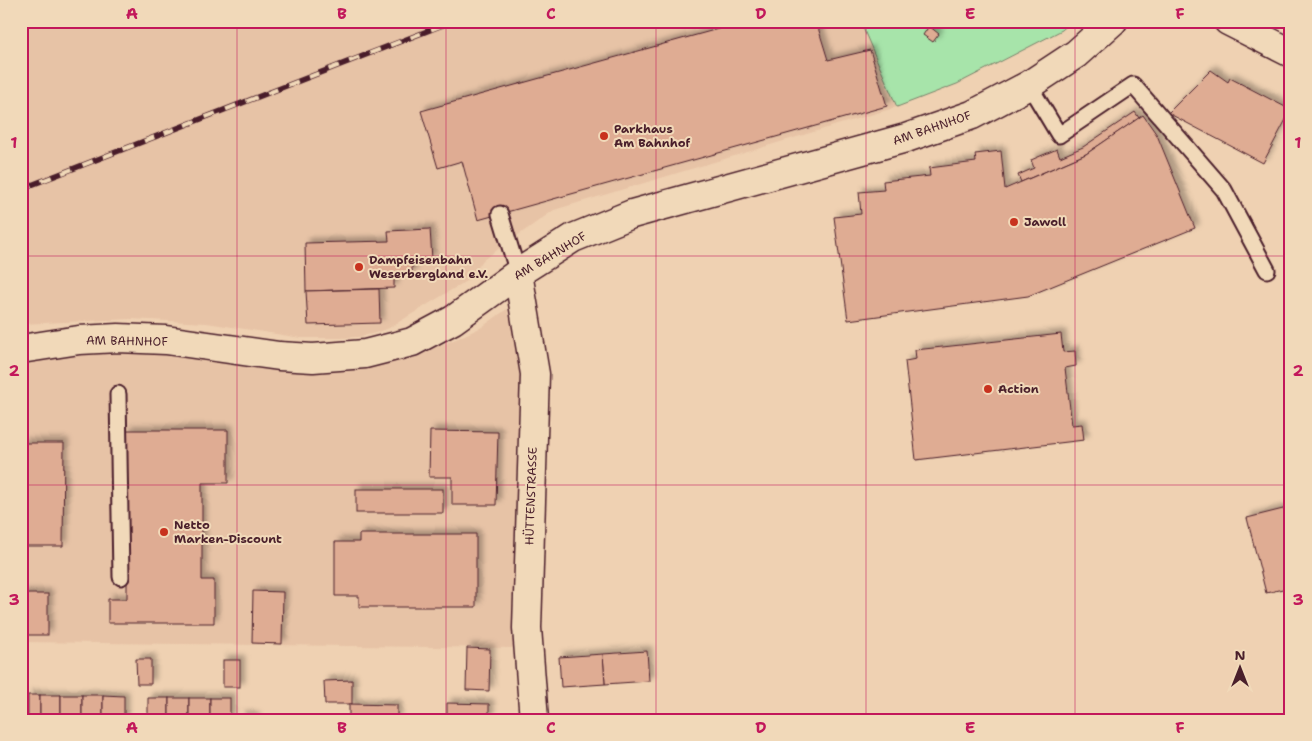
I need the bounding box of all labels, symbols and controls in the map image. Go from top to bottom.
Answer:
text: A [126,3,138,24]
text: B [337,3,347,24]
text: C [546,3,556,24]
text: D [755,3,767,24]
text: E [965,3,975,24]
text: F [1175,3,1185,24]
street label: AM BAHNHOF [891,107,974,149]
place label: Parkhaus Am Bahnhof [614,121,690,151]
marker: Parkhaus Am Bahnhof [598,130,610,142]
text: 1 [10,132,18,153]
text: 1 [1294,132,1302,153]
place label: Jawoll [1024,214,1066,230]
marker: Jawoll [1008,216,1020,228]
street label: AM BAHNHOF [511,228,589,284]
place label: Dampfeisenbahn Weserbergland e.V. [369,252,489,282]
marker: Dampfeisenbahn Weserbergland e.V. [353,261,365,273]
street label: AM BAHNHOF [86,332,168,350]
text: 2 [8,360,20,381]
text: 2 [1292,360,1304,381]
place label: Action [998,381,1039,397]
marker: Action [982,383,994,395]
street label: HÜTTENSTRASSE [521,447,541,545]
place label: Netto Marken-Discount [174,517,282,547]
marker: Netto Marken-Discount [158,526,170,538]
text: 3 [8,589,20,610]
text: 3 [1292,589,1304,610]
north arrow [1214,644,1264,694]
text: N [1234,646,1246,664]
text: A [126,717,138,738]
text: B [337,717,347,738]
text: C [546,717,556,738]
text: D [755,717,767,738]
text: E [965,717,975,738]
text: F [1175,717,1185,738]

